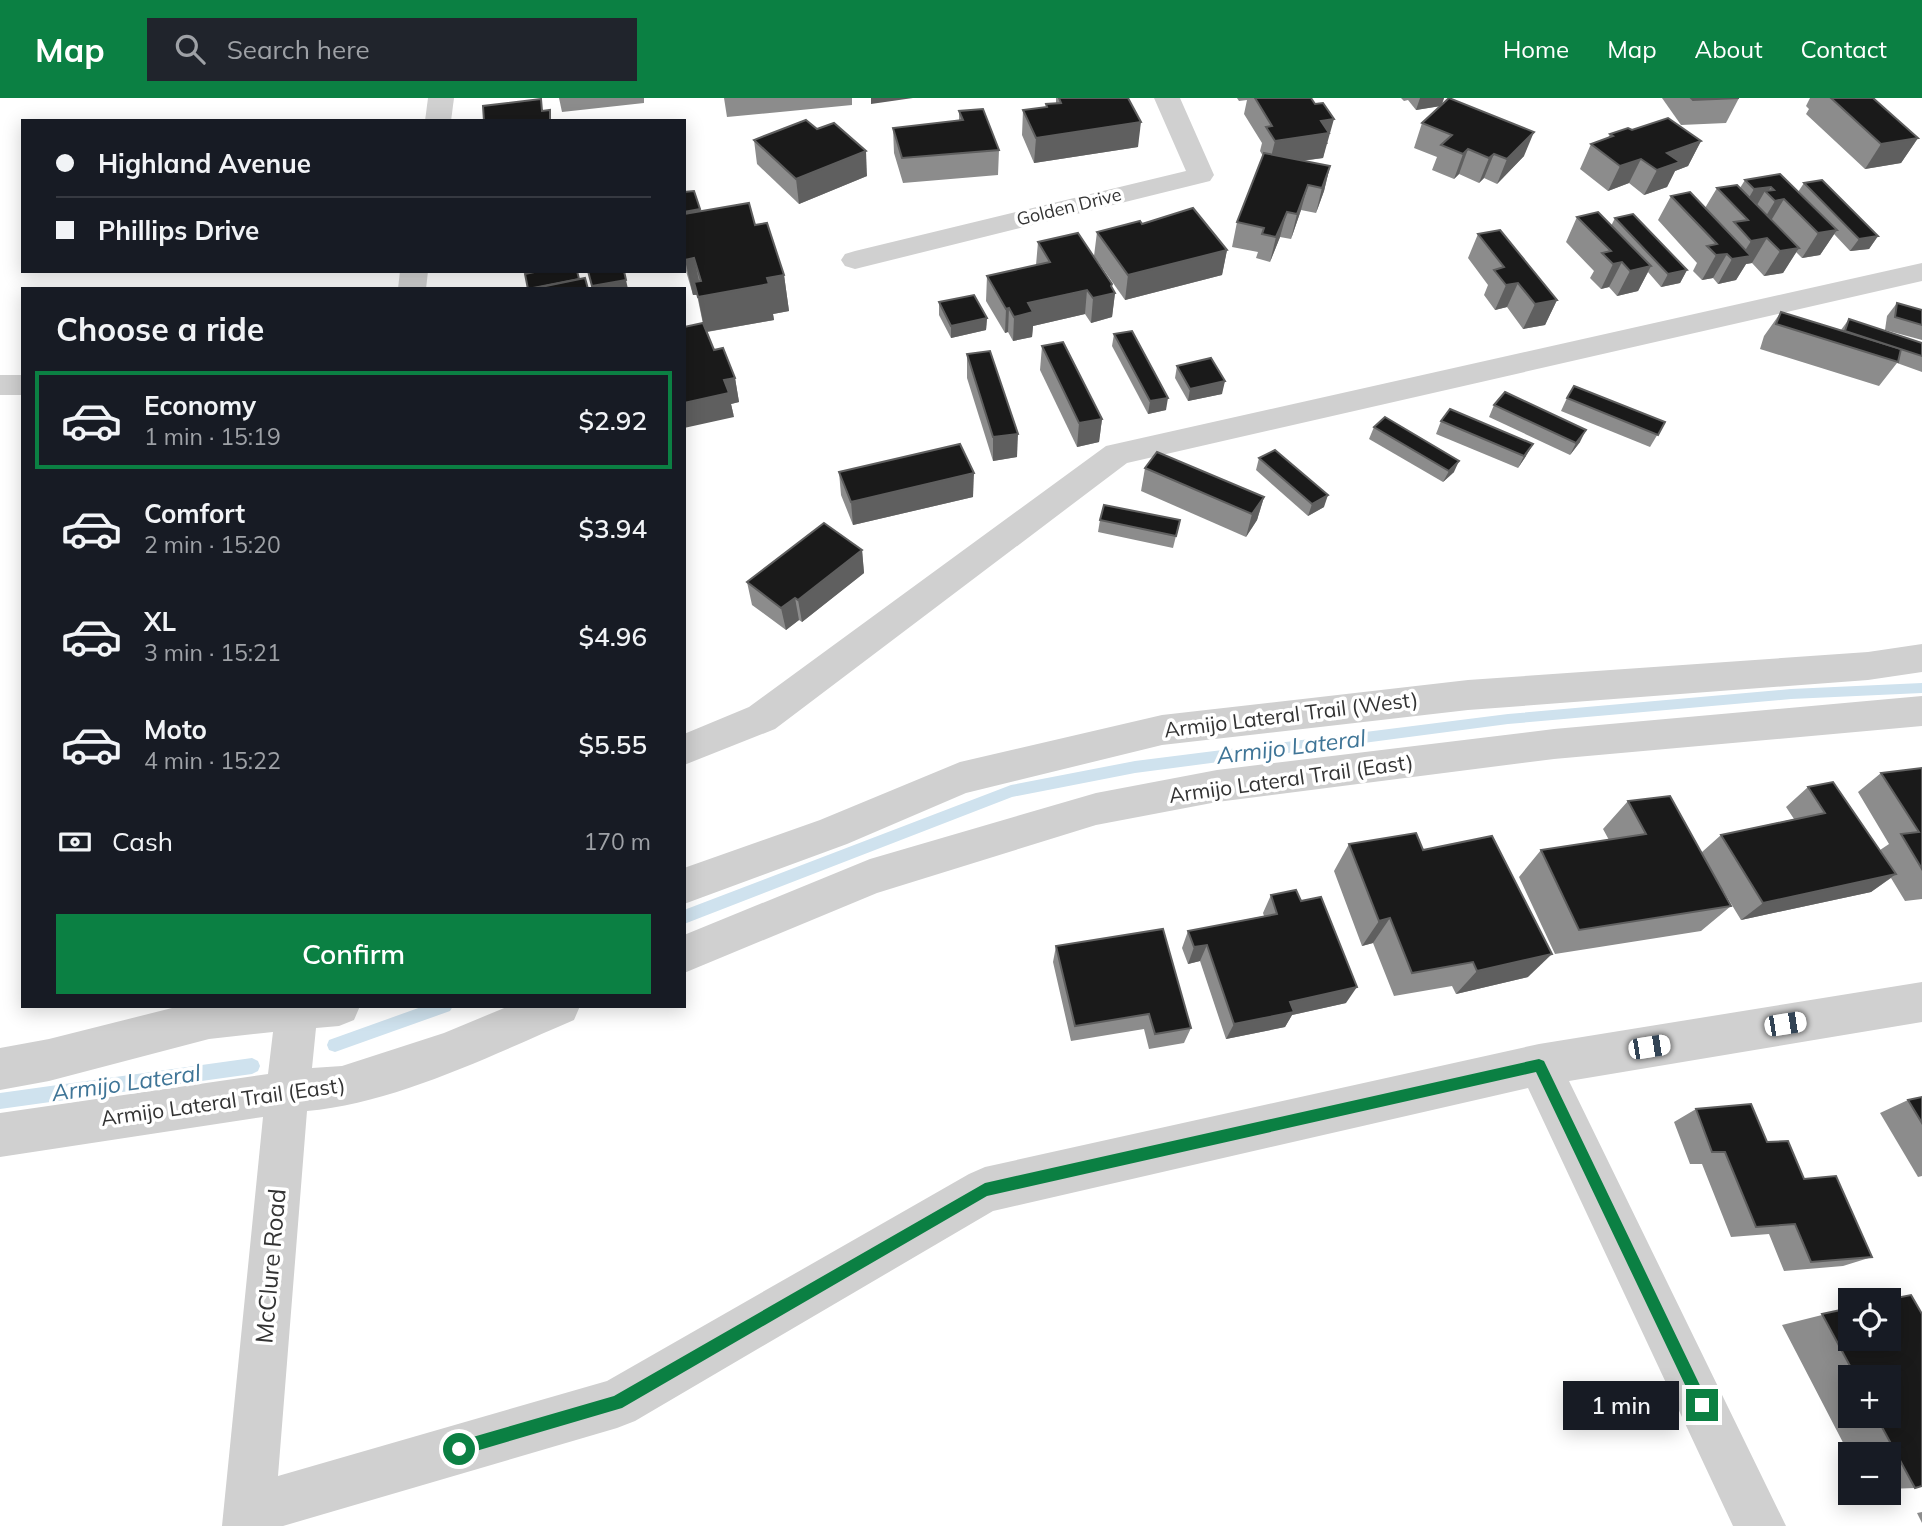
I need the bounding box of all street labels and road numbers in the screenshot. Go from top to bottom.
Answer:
street label: Golden Drive [1014,182,1124,231]
street label: Armijo Lateral Trail (West) [1162,686,1419,742]
street label: Armijo Lateral Trail (East) [1167,748,1415,808]
street label: Armijo Lateral Trail (East) [99,1071,347,1131]
street label: McClure Road [248,1187,292,1345]

